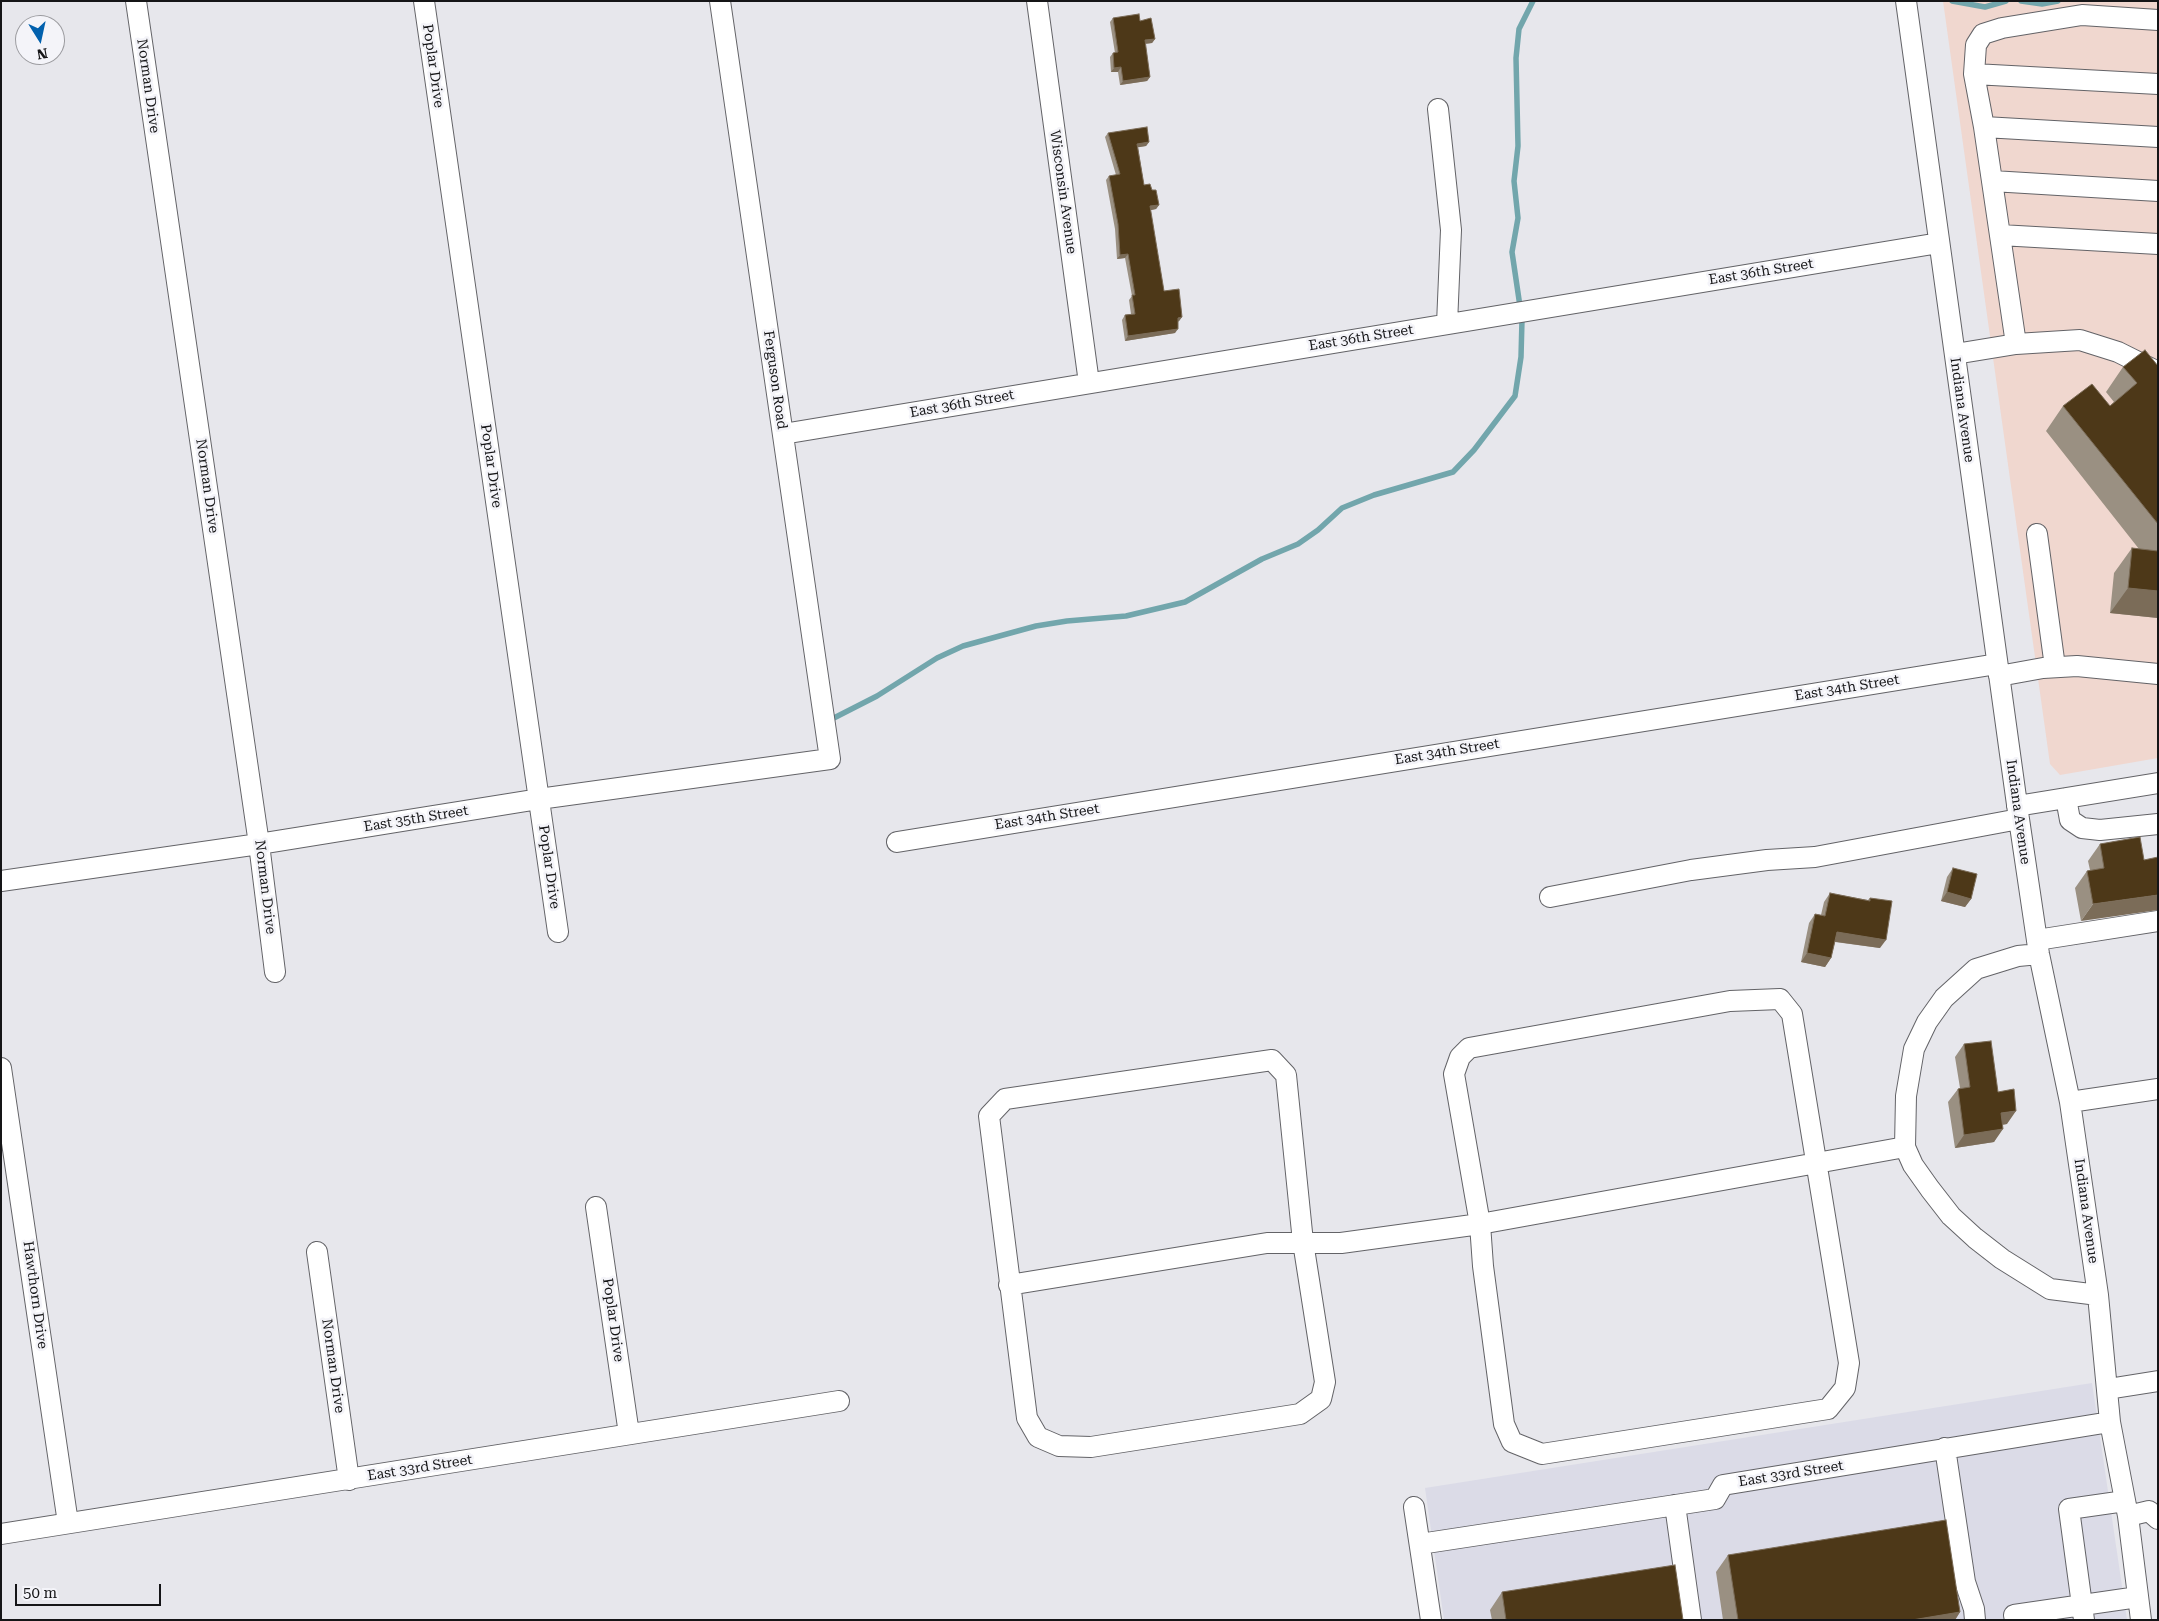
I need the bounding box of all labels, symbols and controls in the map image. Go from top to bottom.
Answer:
north arrow [15,15,65,65]
street label: Poplar Drive [419,23,447,109]
street label: Norman Drive [133,38,163,134]
text: N [36,45,49,63]
street label: Wisconsin Avenue [1046,129,1080,255]
street label: East 36th Street [1707,255,1815,289]
street label: East 36th Street [1307,321,1415,355]
street label: Ferguson Road [760,329,790,431]
street label: Indiana Avenue [1946,357,1978,463]
street label: East 36th Street [909,387,1015,421]
street label: Poplar Drive [477,423,505,509]
street label: Norman Drive [192,438,222,534]
street label: East 34th Street [1793,671,1901,705]
street label: East 34th Street [1393,735,1501,769]
street label: Indiana Avenue [2002,759,2034,865]
street label: East 34th Street [993,800,1101,834]
street label: East 35th Street [362,802,470,836]
street label: Poplar Drive [535,824,563,910]
street label: Norman Drive [251,839,279,935]
street label: Indiana Avenue [2070,1158,2102,1264]
street label: Hawthorn Drive [19,1240,51,1350]
street label: Poplar Drive [599,1277,627,1363]
street label: Norman Drive [318,1318,348,1414]
street label: East 33rd Street [366,1451,474,1485]
street label: East 33rd Street [1737,1457,1845,1491]
scale bar [18,1574,164,1606]
text: 50 m [23,1584,57,1602]

